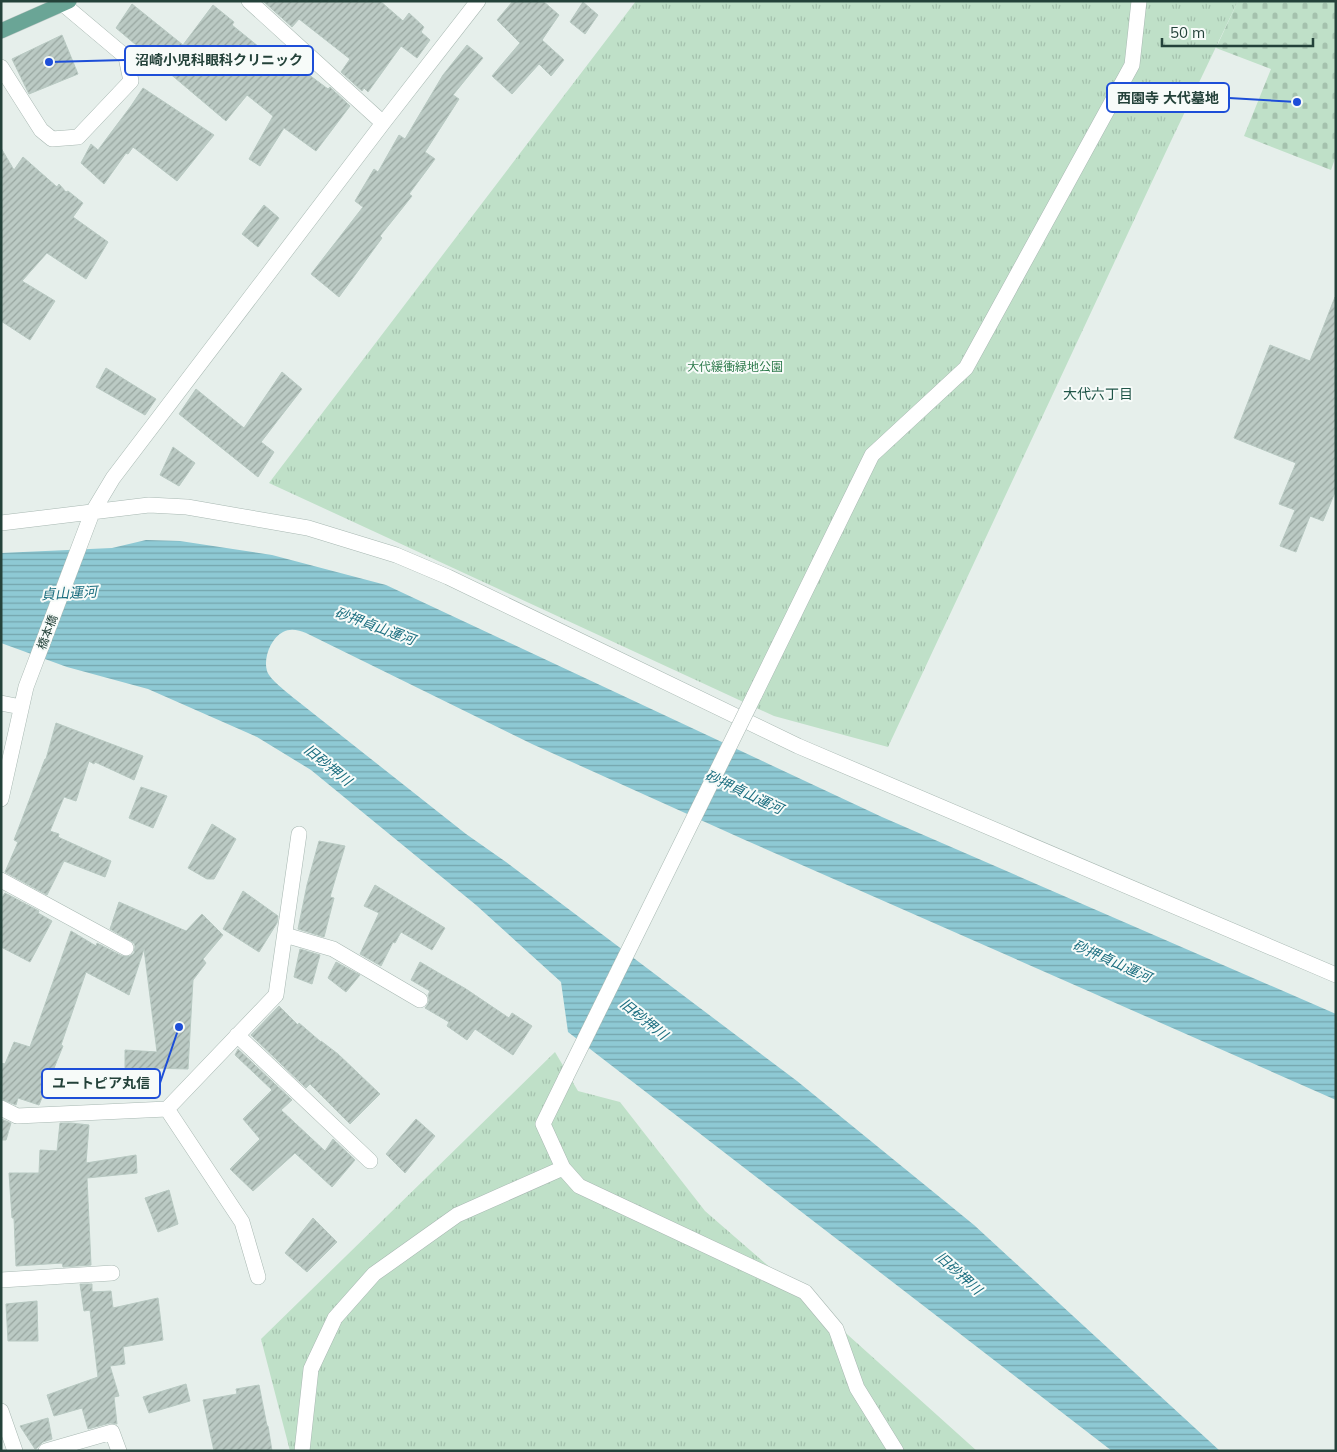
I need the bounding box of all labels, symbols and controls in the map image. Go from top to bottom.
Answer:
scale bar [1162,15,1313,47]
text: 50 m [1170,23,1205,42]
callout: 沼崎小児科眼科クリニック [125,46,313,75]
text: 沼崎小児科眼科クリニック [135,51,303,69]
callout: 西園寺 大代墓地 [1107,83,1229,112]
text: 西園寺 大代墓地 [1117,89,1219,107]
park label: 大代緩衝緑地公園 [687,359,783,374]
district label: 大代六丁目 [1063,385,1133,403]
water label: 貞山運河 [41,582,100,603]
water label: 砂押貞山運河 [332,603,420,650]
street label: 橋本橋 [34,613,60,651]
water label: 旧砂押川 [301,740,357,791]
water label: 砂押貞山運河 [702,766,789,819]
water label: 砂押貞山運河 [1070,936,1157,988]
water label: 旧砂押川 [617,994,673,1045]
callout: ユートピア丸信 [42,1069,160,1098]
text: ユートピア丸信 [52,1074,150,1092]
water label: 旧砂押川 [932,1248,987,1300]

